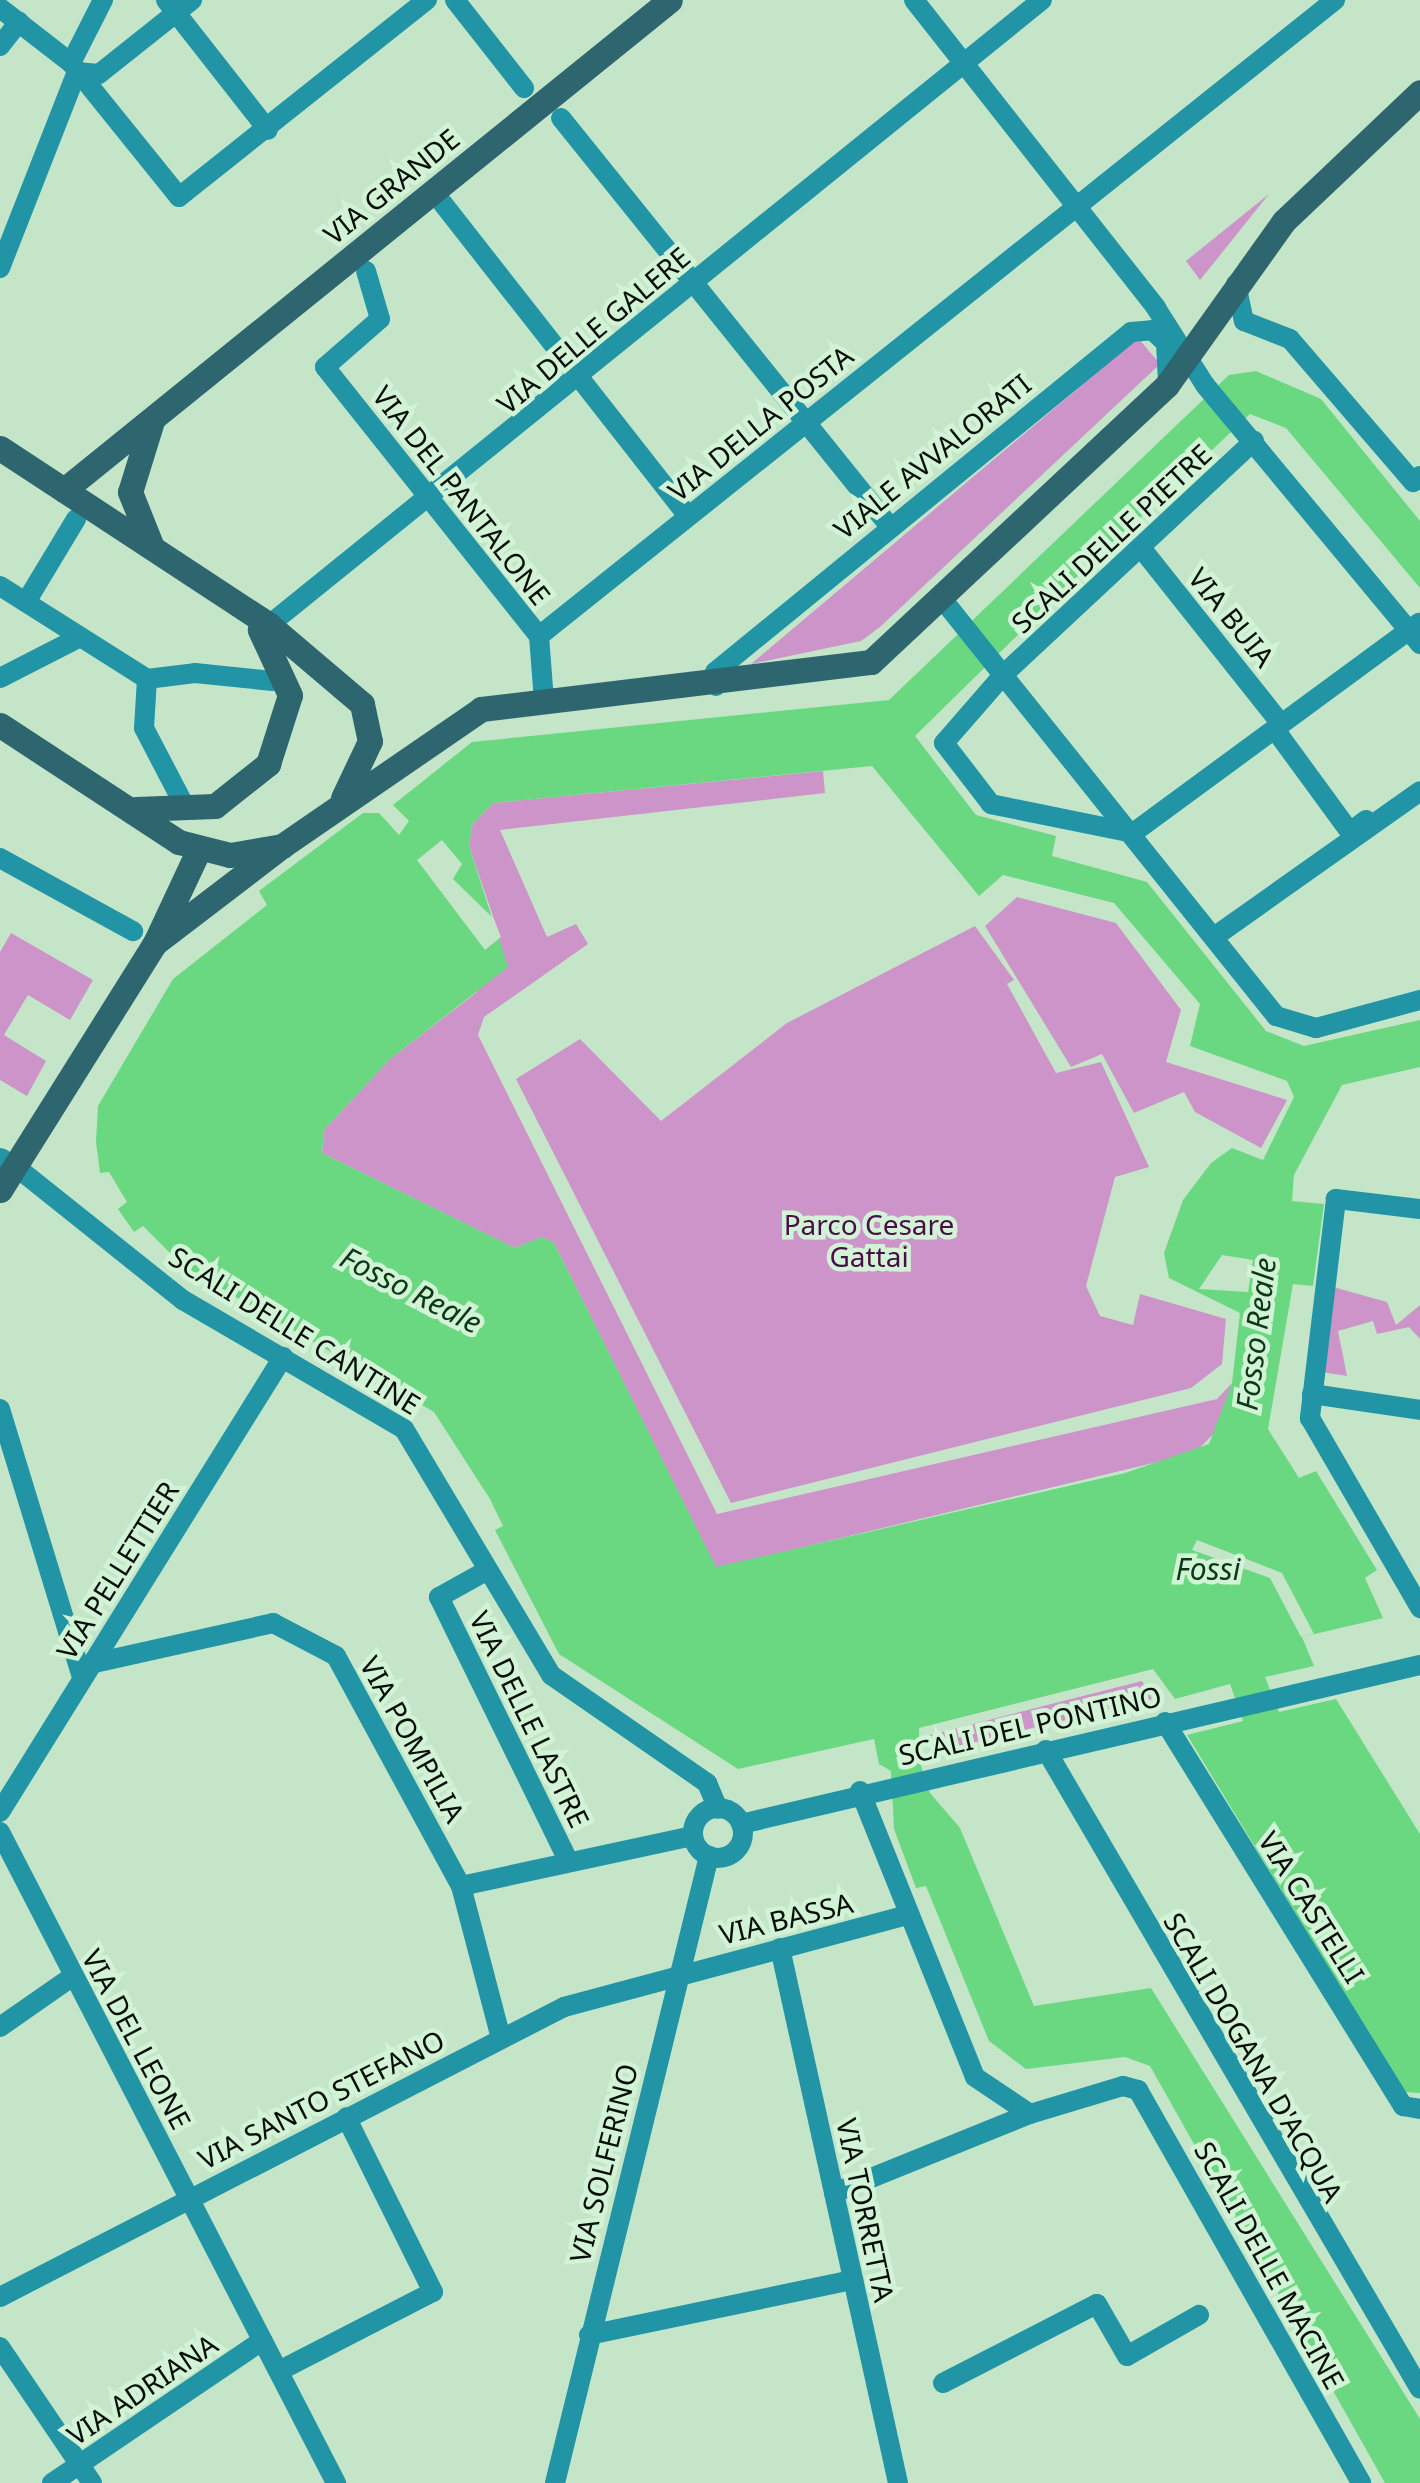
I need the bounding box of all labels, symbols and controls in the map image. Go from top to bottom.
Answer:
street label: VIA GRANDE [317,121,465,251]
street label: VIA DELLE GALERE [490,240,696,420]
street label: VIA DELLA POSTA [661,338,859,508]
street label: VIALE AVVALORATI [827,366,1037,546]
street label: VIA DEL PANTALONE [366,379,558,611]
street label: SCALI DELLE PIETRE [1004,437,1218,639]
street label: VIA BUIA [1182,561,1282,673]
park label: Parco Cesare Gattai [784,1207,954,1273]
street label: SCALI DELLE CANTINE [163,1239,427,1421]
water label: Fosso Reale [334,1239,488,1341]
water label: Fosso Reale [1229,1256,1283,1412]
street label: VIA PELLETTIER [49,1475,185,1665]
water label: Fossi [1176,1551,1240,1587]
street label: VIA DELLE LASTRE [463,1606,597,1832]
street label: VIA POMPILIA [354,1650,472,1828]
street label: SCALI DEL PONTINO [895,1678,1165,1772]
street label: VIA CASTELLI [1252,1825,1372,1989]
street label: VIA BASSA [716,1885,856,1951]
street label: SCALI DOGANA D'ACQUA [1157,1906,1351,2208]
street label: VIA DEL LEONE [76,1944,198,2134]
street label: VIA SANTO STEFANO [192,2022,450,2176]
street label: VIA SOLFERINO [562,2060,644,2266]
street label: VIA TORRETTA [830,2115,902,2305]
street label: SCALI DELLE MACINE [1188,2136,1352,2394]
street label: VIA ADRIANA [61,2326,223,2452]

